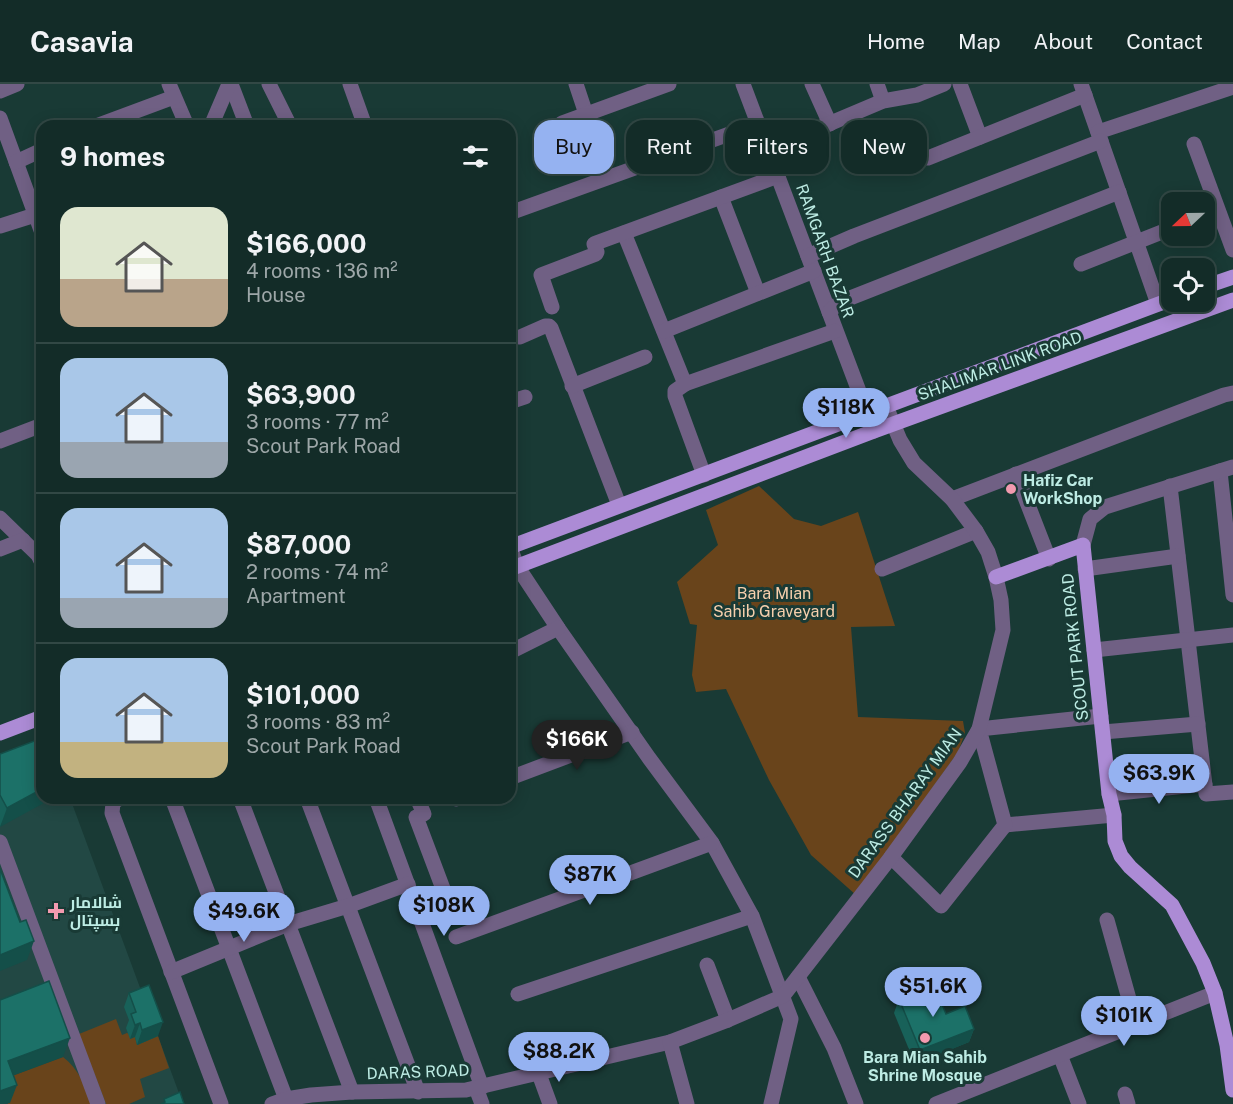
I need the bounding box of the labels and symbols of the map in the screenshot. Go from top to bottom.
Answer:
street label: RAMGARH BAZAR [792,181,858,321]
north arrow [1161,192,1215,246]
street label: SHALIMAR LINK ROAD [915,327,1085,405]
pin: $118K [804,388,888,439]
place label: Hafiz Car WorkShop [1023,471,1102,508]
marker: Hafiz Car WorkShop [1004,482,1018,496]
street label: SCOUT PARK ROAD [1058,572,1092,722]
park label: Bara Mian Sahib Graveyard [713,584,835,621]
pin: $166K [535,720,619,771]
street label: DARASS BHARAY MIAN [844,724,966,882]
pin: $63.9K [1110,754,1208,805]
pin: $87K [554,855,626,906]
pin: $108K [402,886,486,937]
pin: $49.6K [195,892,293,943]
place label: شالامار ہسپتال [69,893,122,932]
marker: شالامار ہسپتال [47,902,65,920]
pin: $51.6K [884,967,982,1018]
pin: $101K [1082,996,1166,1047]
marker: Bara Mian Sahib Shrine Mosque [918,1031,932,1045]
pin: $88.2K [510,1032,608,1083]
place label: Bara Mian Sahib Shrine Mosque [863,1048,987,1085]
street label: DARAS ROAD [366,1061,470,1083]

